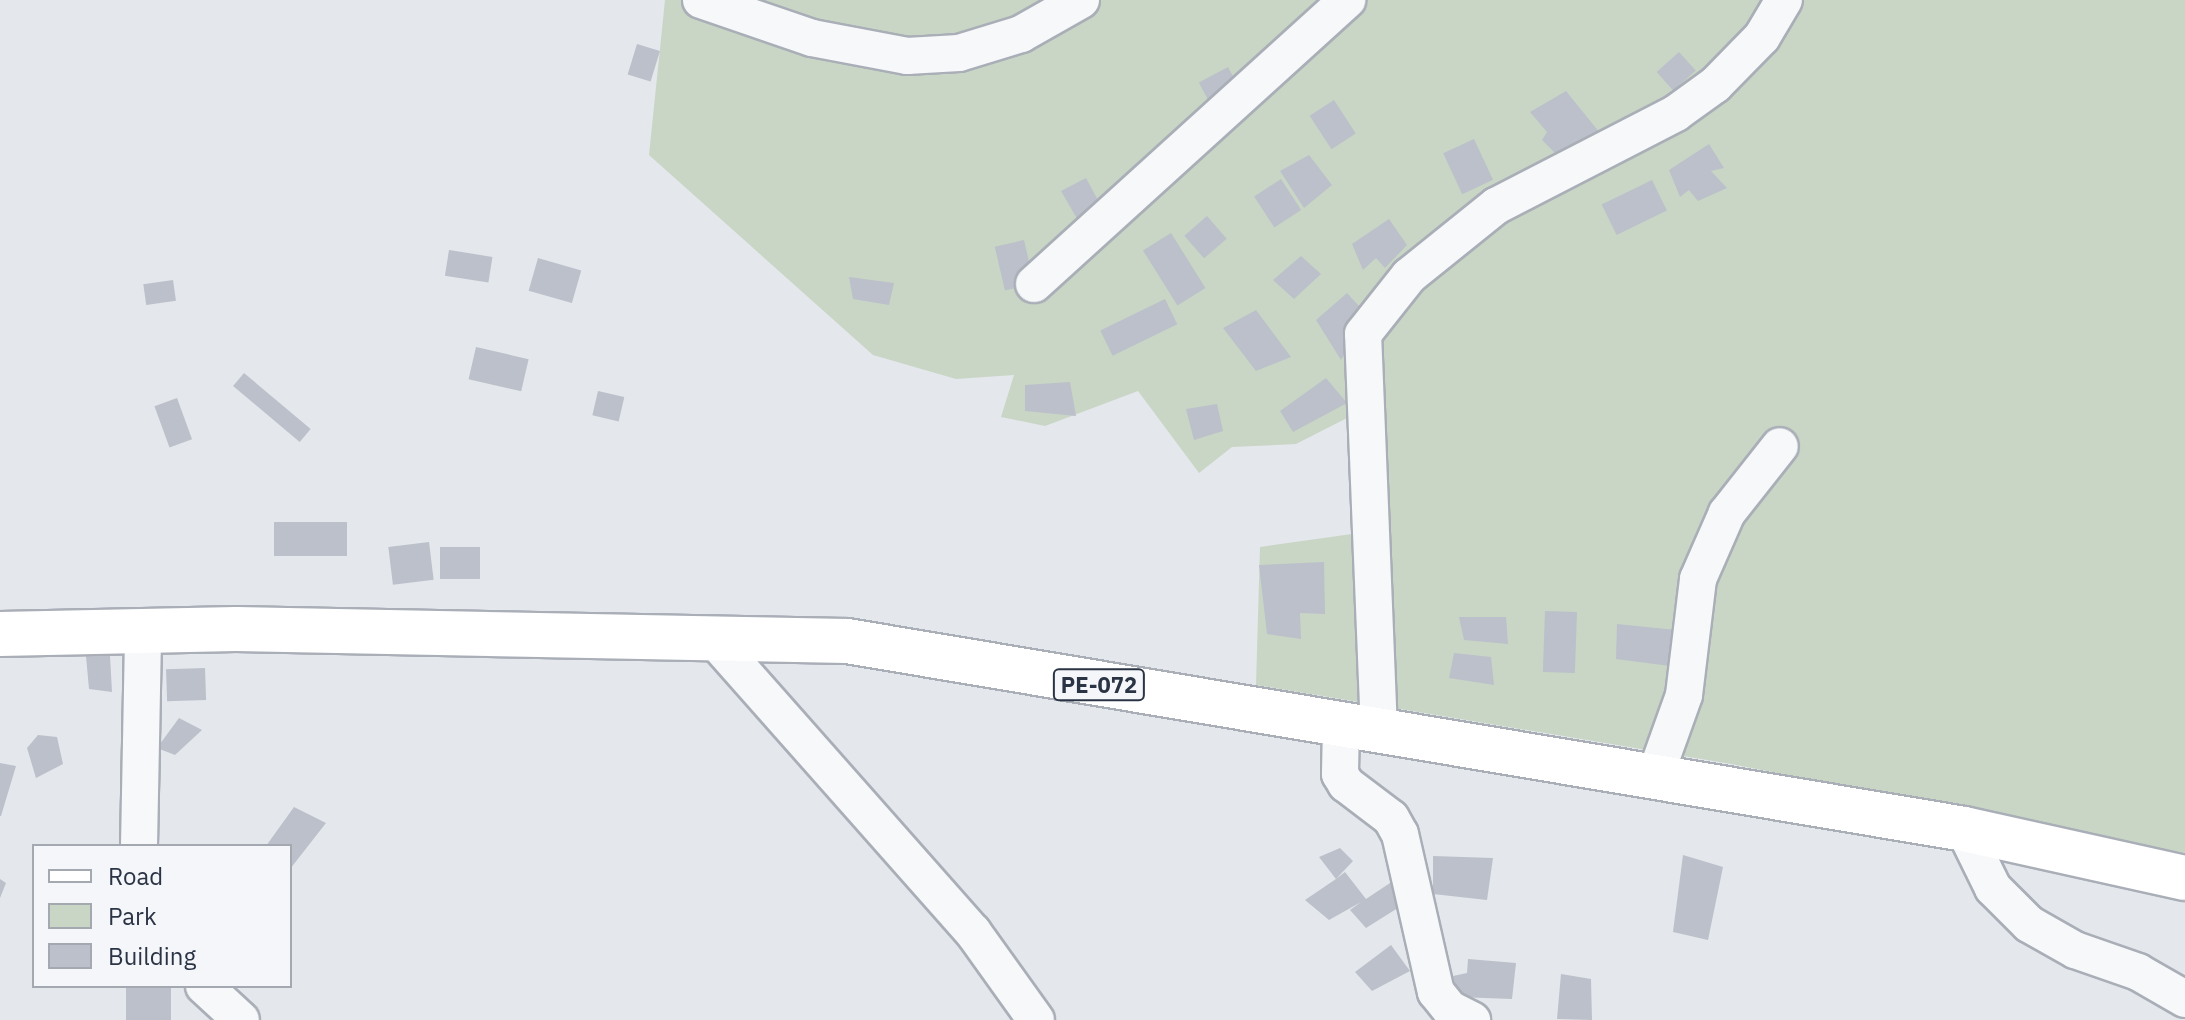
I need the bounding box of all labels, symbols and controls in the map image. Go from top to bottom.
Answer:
road number: PE-072 [1051,667,1147,703]
legend [32,844,292,988]
text: Road [108,860,163,892]
text: Park [108,900,157,932]
text: Building [108,940,196,972]

